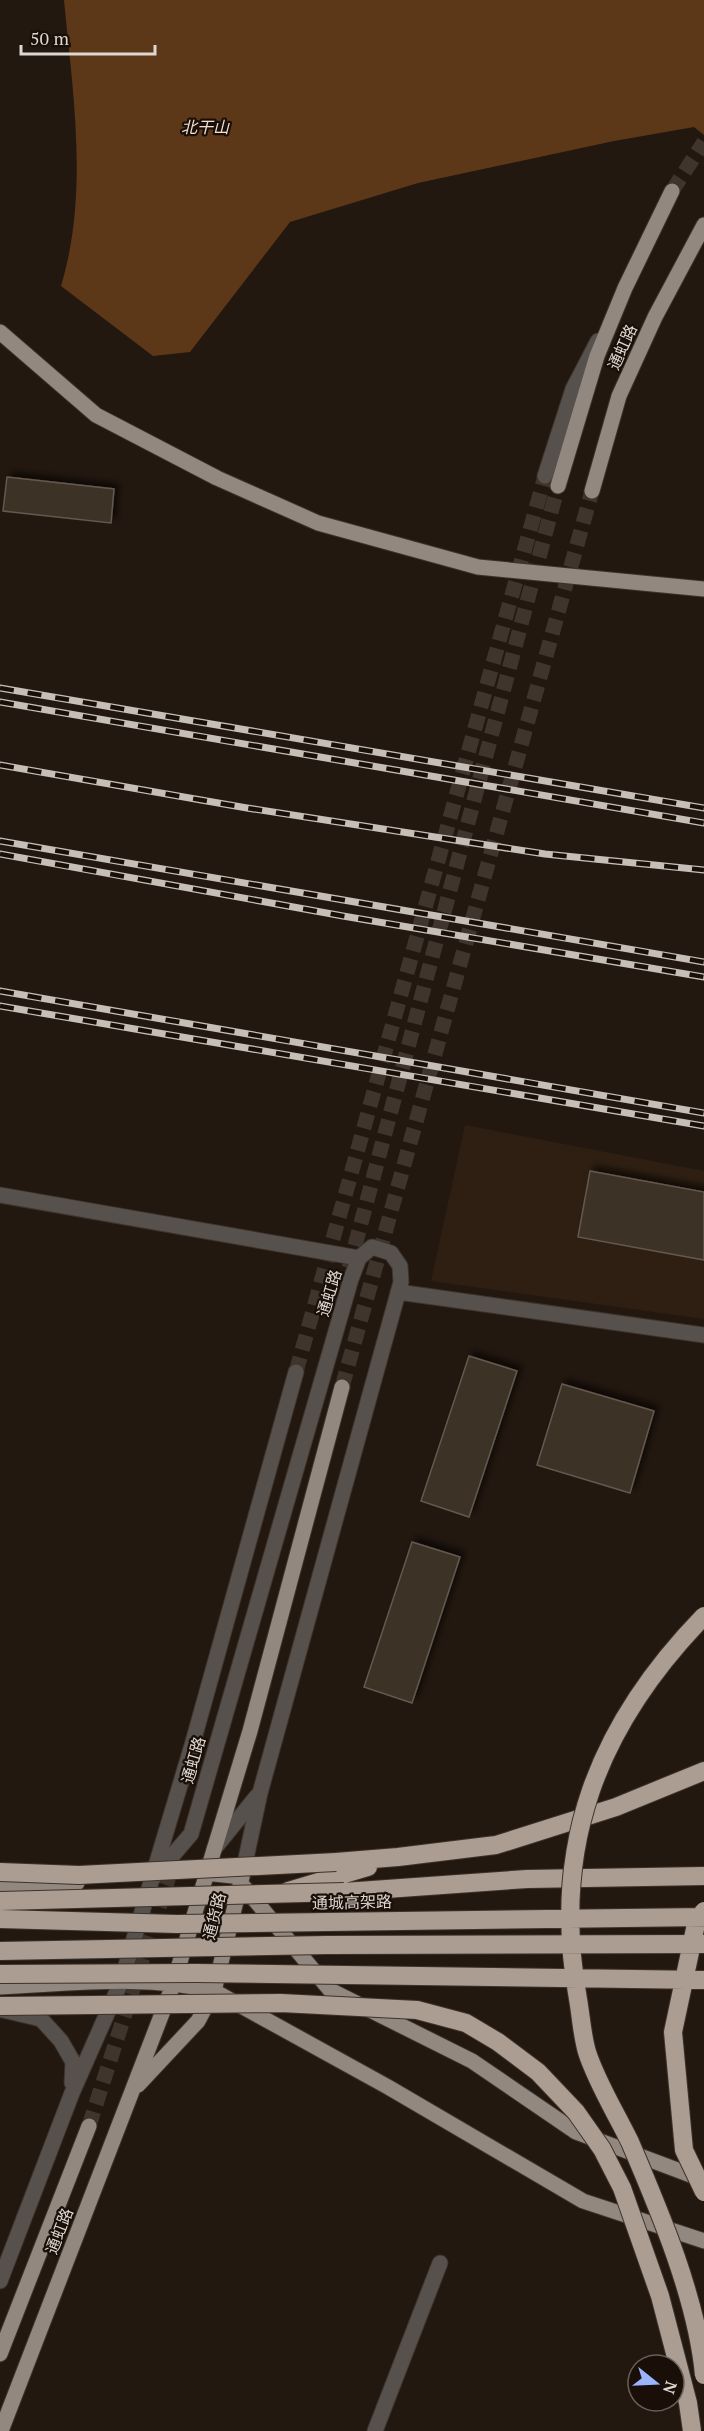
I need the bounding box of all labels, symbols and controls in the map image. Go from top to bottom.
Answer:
scale bar [21,18,154,56]
text: 50 m [30,26,70,50]
park label: 北干山 [181,116,230,138]
street label: 通虹路 [602,321,642,373]
street label: 通虹路 [311,1267,347,1319]
street label: 通虹路 [176,1734,210,1786]
street label: 通货路 [198,1890,230,1942]
street label: 通城高架路 [312,1890,392,1914]
street label: 通虹路 [40,2205,78,2257]
north arrow [626,2353,686,2413]
text: N [658,2378,683,2397]

